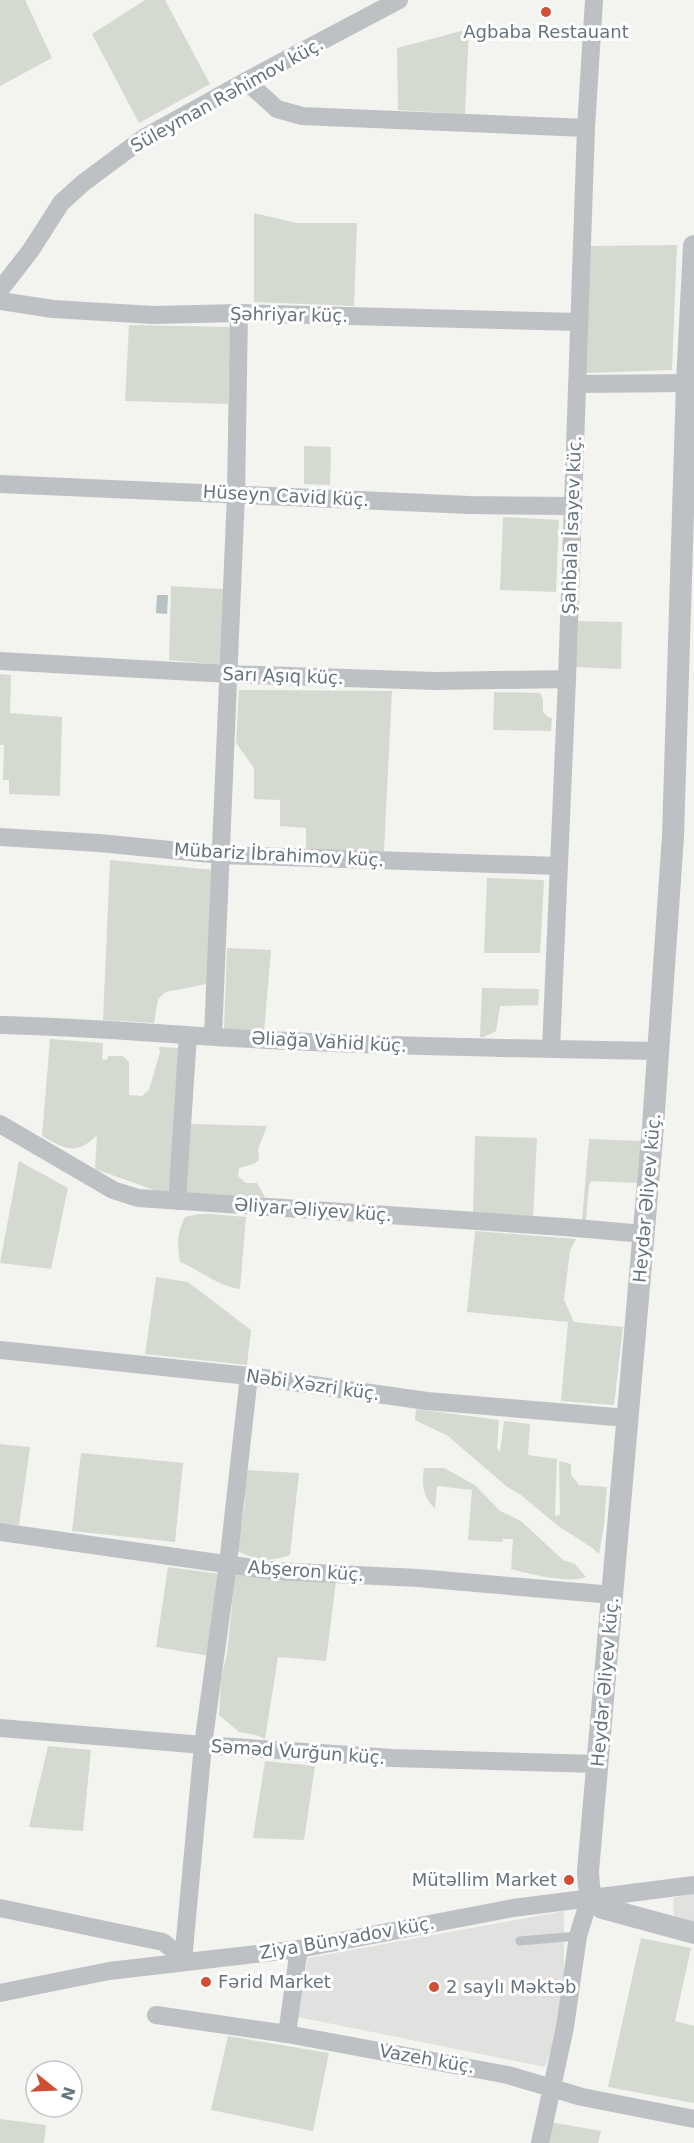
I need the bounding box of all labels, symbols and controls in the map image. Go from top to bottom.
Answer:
marker: Agbaba Restauant [539,5,553,19]
place label: Agbaba Restauant [463,21,629,42]
street label: Süleyman Rəhimov küç. [127,33,327,156]
street label: Şəhriyar küç. [230,303,348,326]
street label: Şahbala İsayev küç. [558,435,585,615]
street label: Hüseyn Cavid küç. [202,481,370,510]
street label: Sarı Aşıq küç. [222,663,344,688]
street label: Mübariz İbrahimov küç. [173,839,385,870]
street label: Əliağa Vahid küç. [251,1027,407,1056]
street label: Heydər Əliyev küç. [629,1112,664,1284]
street label: Əliyar Əliyev küç. [233,1194,393,1225]
street label: Nəbi Xəzri küç. [245,1365,381,1404]
street label: Abşeron küç. [247,1556,365,1585]
street label: Heydər Əliyev küç. [587,1596,622,1768]
street label: Səməd Vurğun küç. [210,1735,386,1768]
place label: Mütəllim Market [412,1869,557,1890]
marker: Mütəllim Market [562,1873,576,1887]
street label: Ziya Bünyadov küç. [258,1912,436,1963]
place label: Fərid Market [218,1971,331,1992]
marker: Fərid Market [199,1975,213,1989]
place label: 2 saylı Məktəb [446,1976,577,1997]
marker: 2 saylı Məktəb [427,1980,441,1994]
street label: Vazeh küç. [378,2040,476,2077]
north arrow [24,2059,84,2119]
text: N [57,2084,79,2103]

